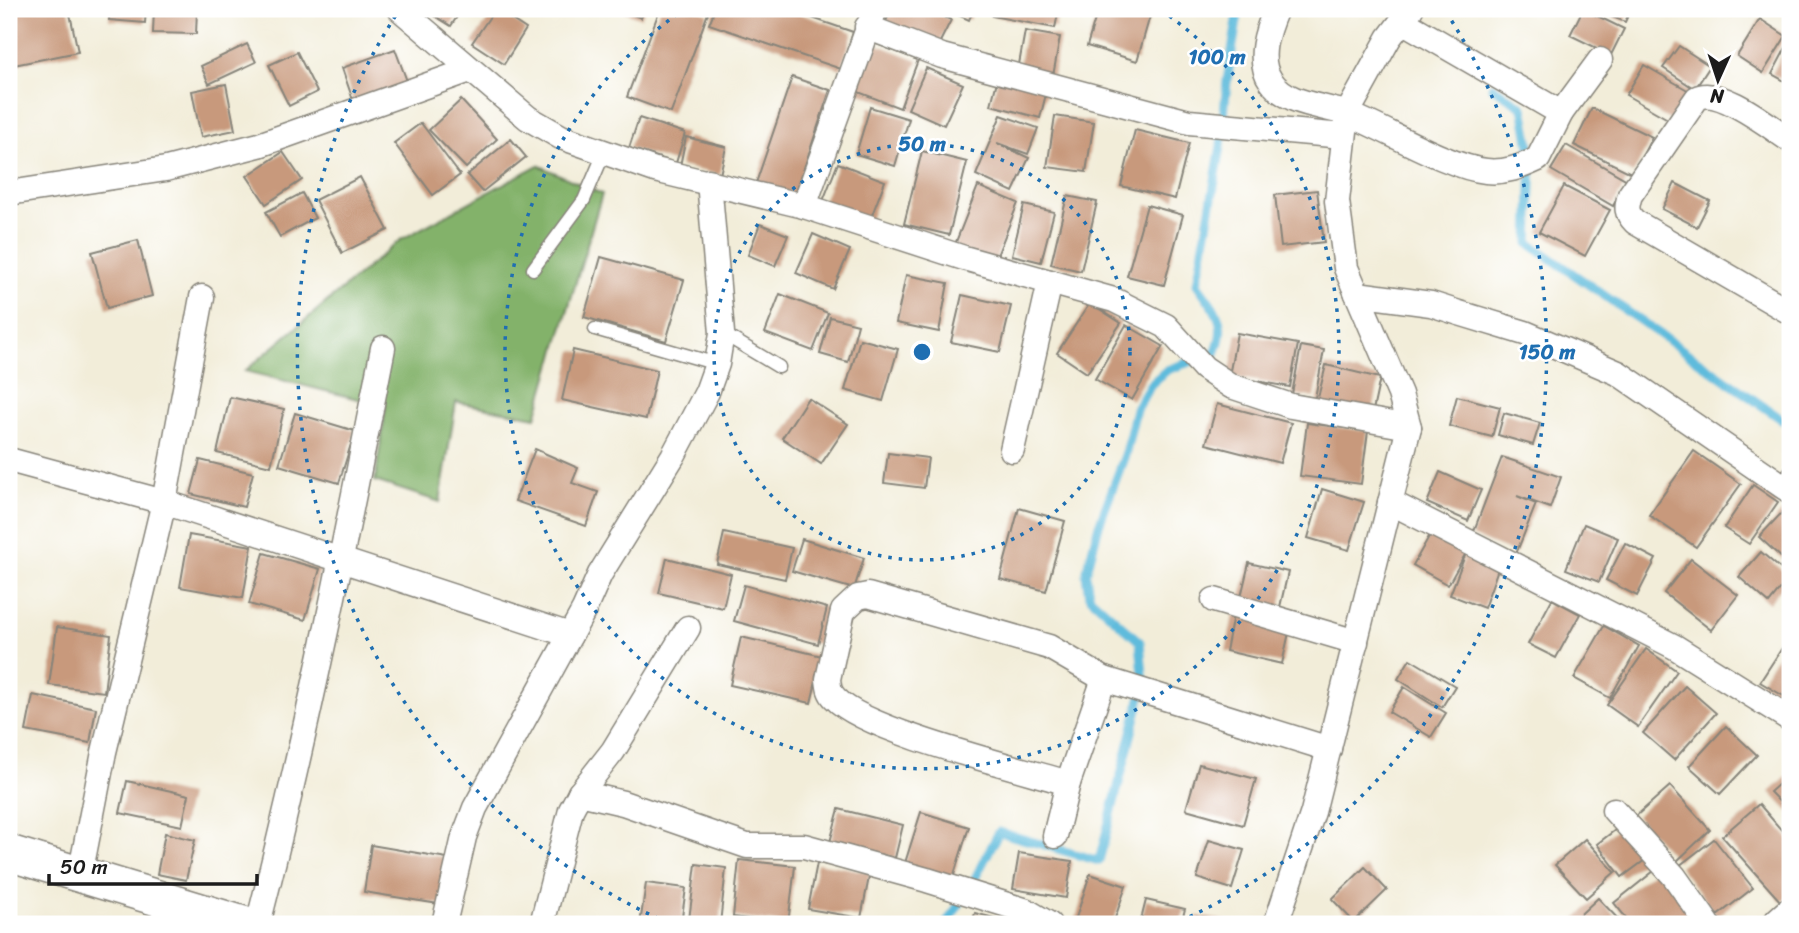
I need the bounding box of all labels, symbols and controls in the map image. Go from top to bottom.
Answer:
text: 100 m [1188,38,1246,76]
north arrow [1684,46,1754,116]
text: N [1709,80,1726,113]
text: 50 m [898,125,947,163]
text: 150 m [1519,333,1576,371]
centre of rings [910,340,934,364]
scale bar [49,842,257,886]
text: 50 m [60,848,108,886]

